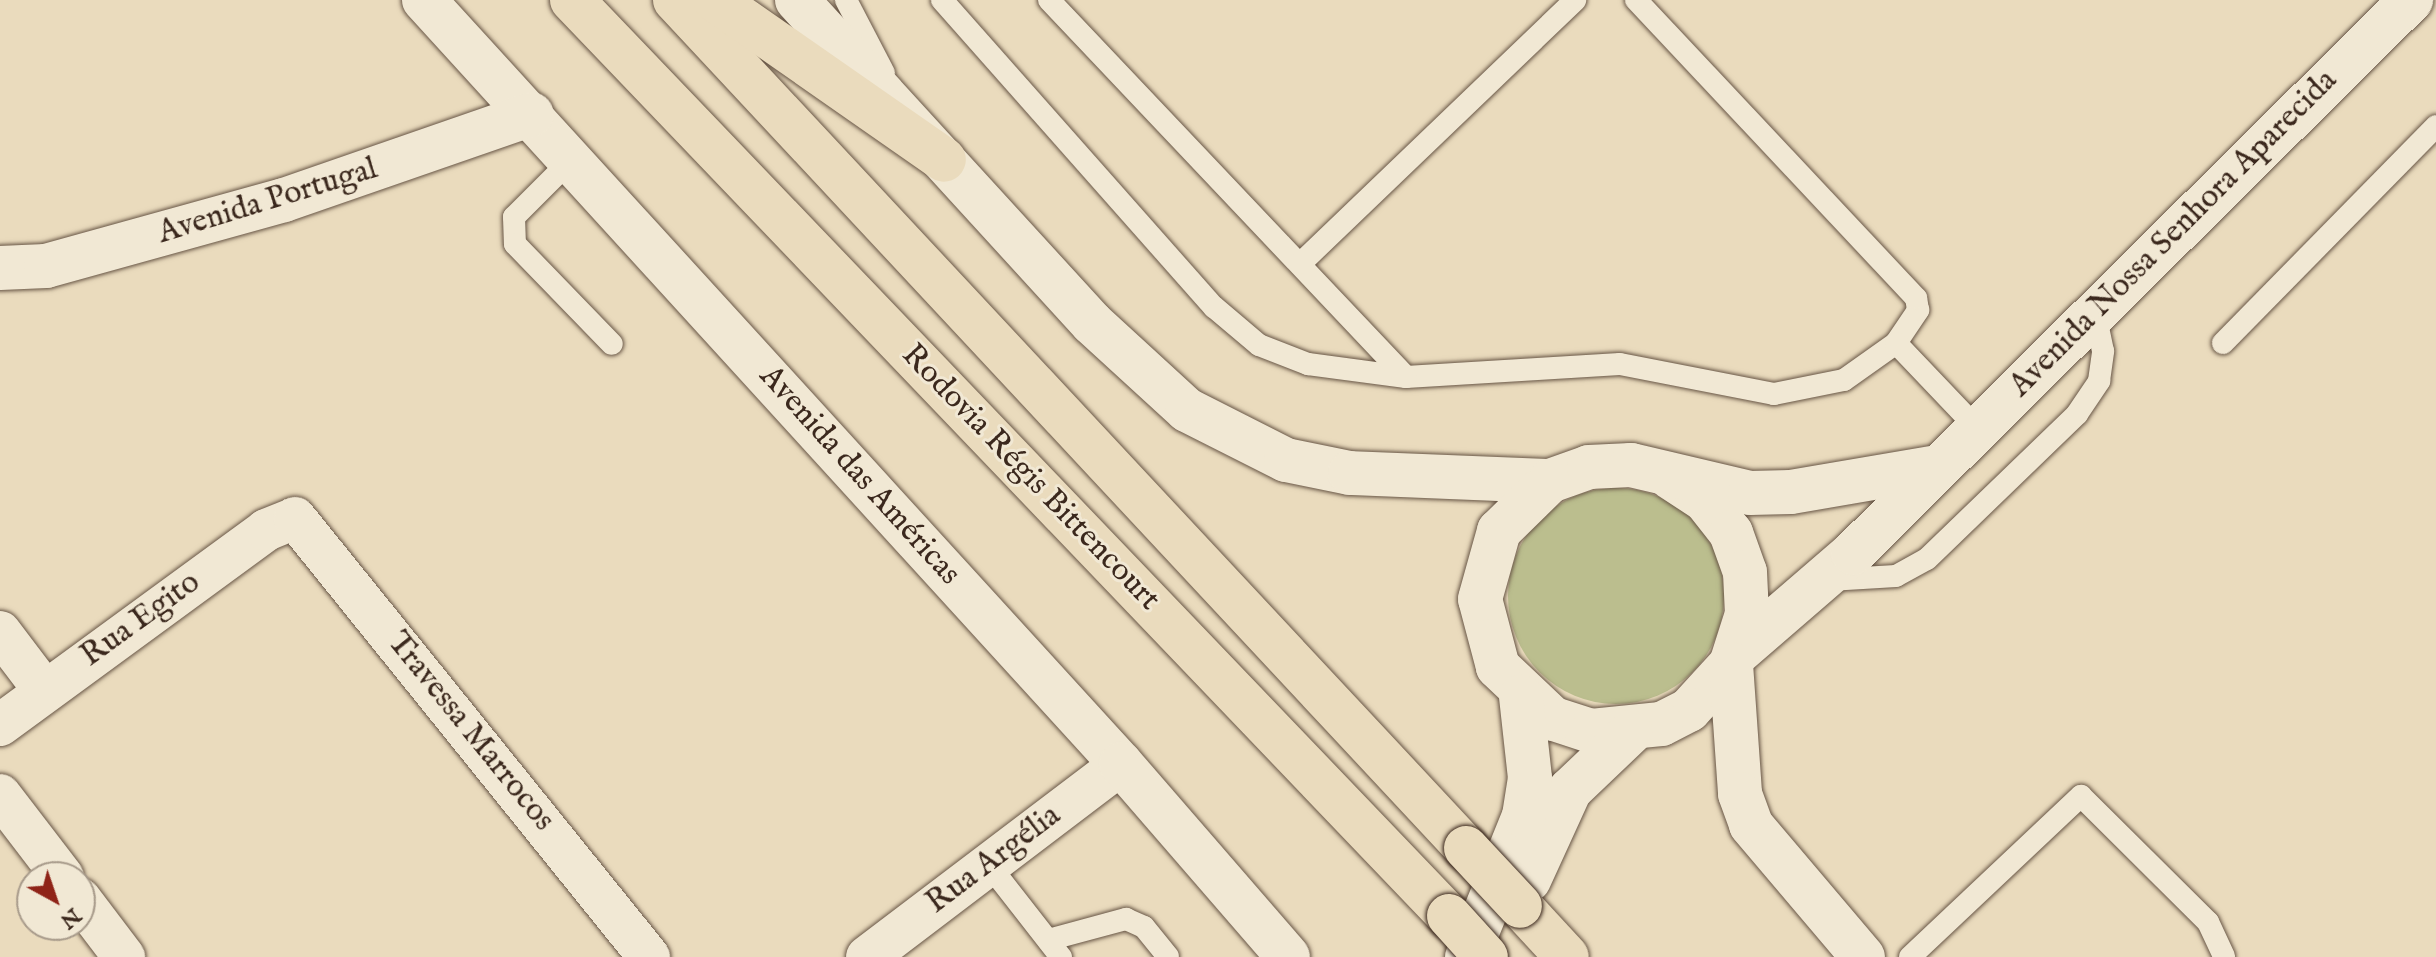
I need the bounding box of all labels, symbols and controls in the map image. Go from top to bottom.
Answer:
street label: Avenida Nossa Senhora Aparecida [2002,62,2346,406]
street label: Avenida Portugal [154,150,382,254]
street label: Rodovia Régis Bittencourt [893,337,1167,619]
street label: Avenida das Américas [750,358,968,594]
street label: Rua Egito [74,564,208,676]
street label: Travessa Marrocos [378,625,562,839]
street label: Rua Argélia [919,797,1069,923]
north arrow [16,861,96,941]
text: N [54,901,86,935]

